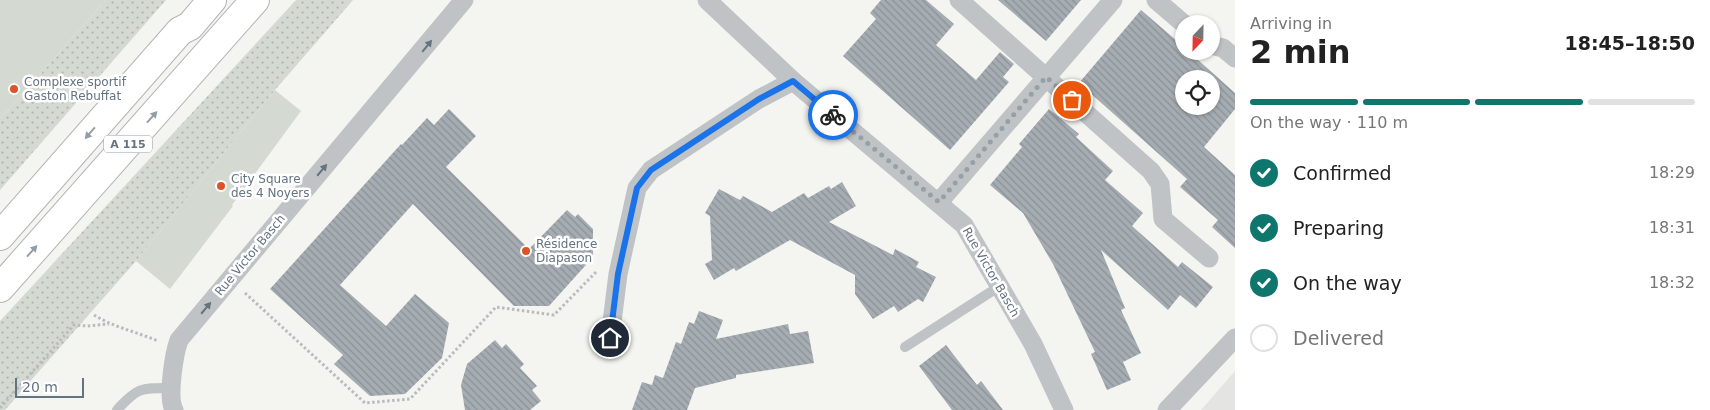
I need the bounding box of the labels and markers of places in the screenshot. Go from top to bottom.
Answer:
place label: Complexe sportif Gaston Rebuffat [24,75,127,103]
pin [1051,79,1093,121]
marker: Complexe sportif Gaston Rebuffat [8,83,20,95]
place label: City Square des 4 Noyers [231,172,310,200]
marker: City Square des 4 Noyers [215,180,227,192]
place label: Résidence Diapason [536,237,597,265]
marker: Résidence Diapason [520,245,532,257]
pin [589,317,631,359]

